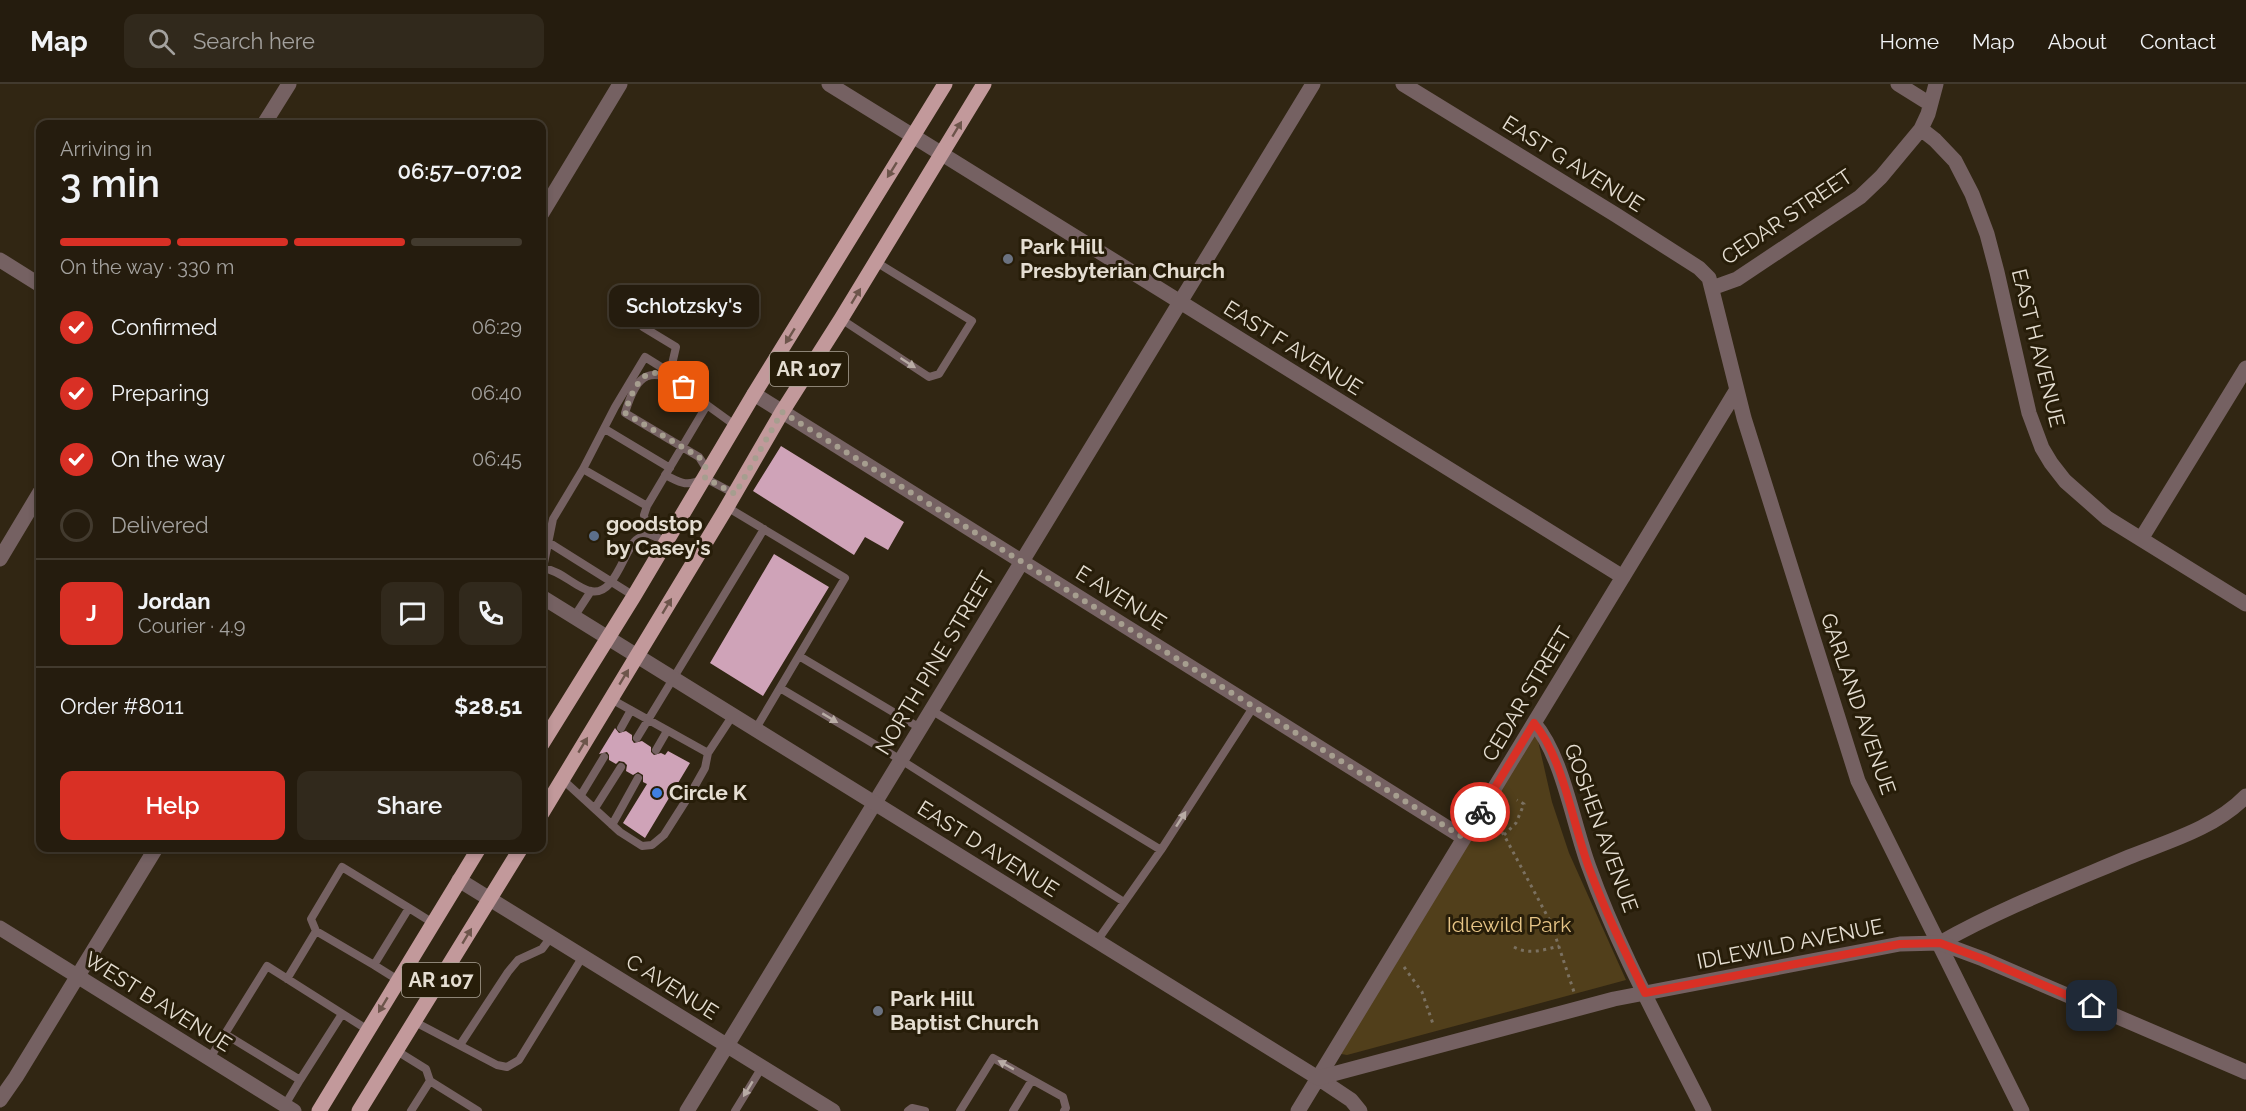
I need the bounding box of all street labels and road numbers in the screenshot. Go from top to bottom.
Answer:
street label: EAST G AVENUE [1498,110,1648,217]
street label: CEDAR STREET [1716,163,1857,270]
street label: EAST H AVENUE [2007,266,2070,430]
street label: EAST F AVENUE [1219,295,1367,400]
road number: AR 107 [770,352,848,386]
street label: E AVENUE [1071,560,1171,635]
street label: NORTH PINE STREET [870,566,999,759]
street label: GARLAND AVENUE [1816,610,1901,798]
street label: CEDAR STREET [1477,622,1577,766]
street label: GOSHEN AVENUE [1559,740,1644,916]
street label: EAST D AVENUE [913,795,1063,902]
street label: IDLEWILD AVENUE [1695,913,1885,974]
street label: WEST B AVENUE [80,946,236,1057]
street label: C AVENUE [622,948,723,1025]
road number: AR 107 [402,963,480,997]

